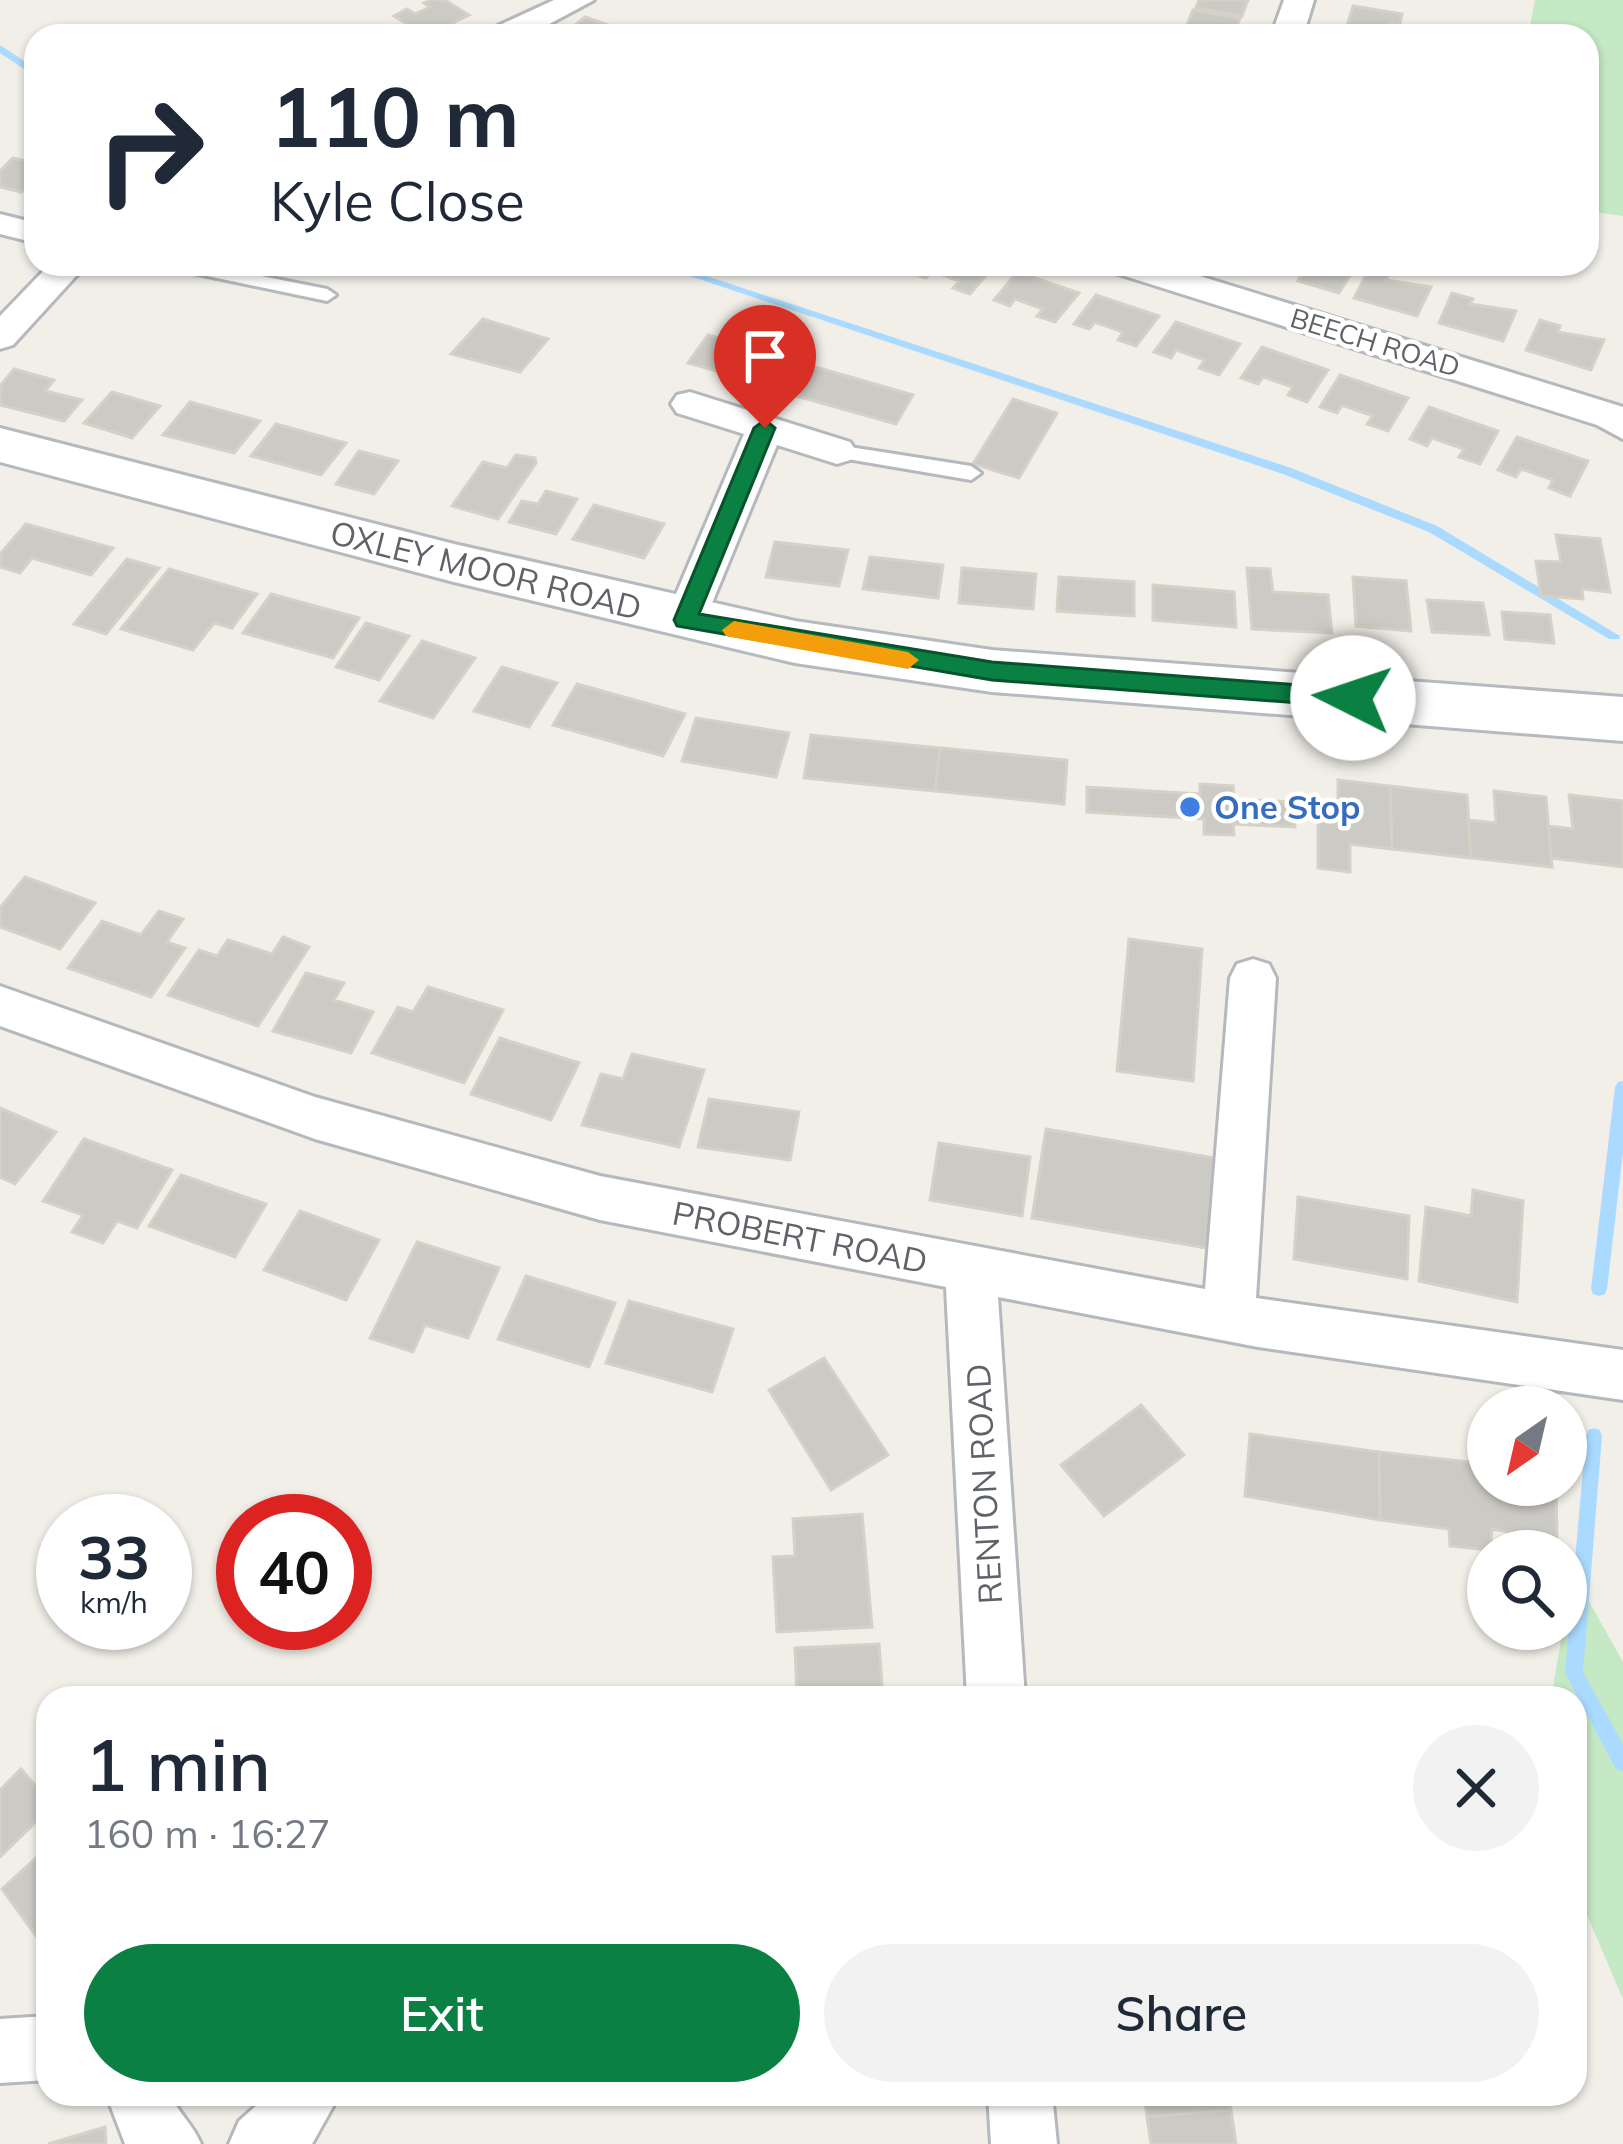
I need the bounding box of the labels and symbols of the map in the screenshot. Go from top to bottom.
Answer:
street label: BEECH ROAD [1286,300,1464,384]
pin [714,305,816,428]
street label: OXLEY MOOR ROAD [326,511,646,628]
position arrow [1290,635,1416,761]
place label: One Stop [1214,786,1360,827]
marker: One Stop [1177,794,1203,820]
street label: PROBERT ROAD [669,1192,931,1281]
street label: RENTON ROAD [957,1363,1010,1605]
north arrow [1467,1386,1587,1506]
speed limit sign: 40 [216,1494,372,1650]

